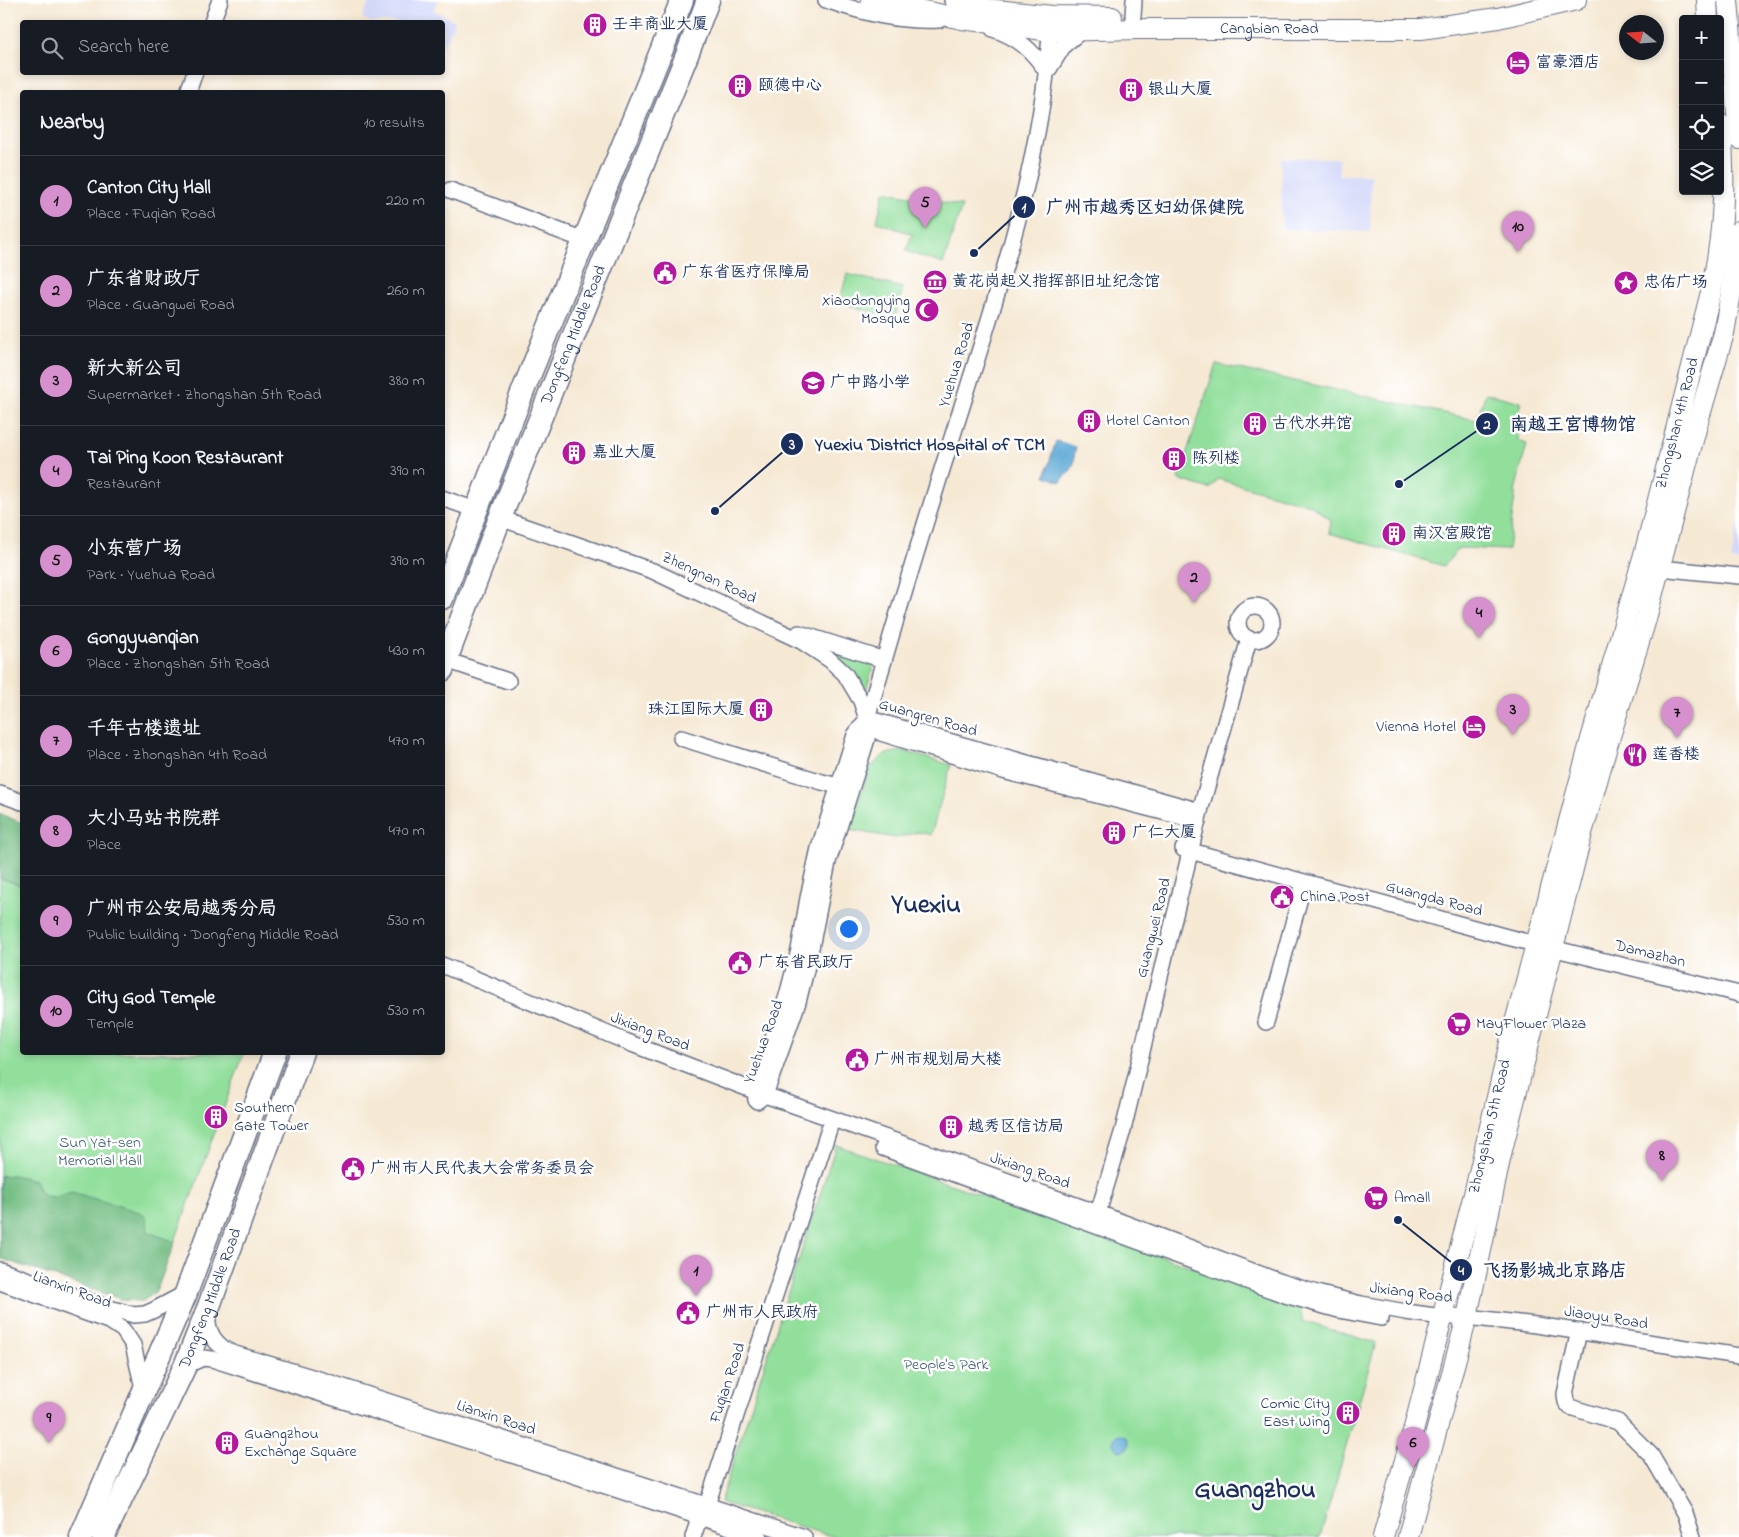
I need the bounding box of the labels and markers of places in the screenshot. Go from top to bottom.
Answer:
building icon: 壬丰商业大厦 [582,12,608,38]
place label: 壬丰商业大厦 [612,13,708,37]
hotel icon: 富豪酒店 [1505,50,1531,76]
place label: 富豪酒店 [1536,51,1600,75]
building icon: 颐德中心 [727,73,753,99]
place label: 颐德中心 [758,74,822,98]
building icon: 银山大厦 [1118,77,1144,103]
place label: 银山大厦 [1148,78,1212,102]
pin: 5 [909,187,941,228]
callout: 广州市越秀区妇幼保健院 [1011,190,1254,223]
pin: 10 [1502,211,1534,252]
public building icon: 广东省医疗保障局 [652,260,678,286]
place label: 广东省医疗保障局 [682,261,810,285]
museum icon: 黄花岗起义指挥部旧址纪念馆 [922,269,948,295]
place label: 黄花岗起义指挥部旧址纪念馆 [952,270,1160,294]
place icon: 忠佑广场 [1613,270,1639,296]
place label: 忠佑广场 [1644,271,1708,295]
place label: Xiaodongying Mosque [822,289,911,331]
mosque icon: Xiaodongying Mosque [914,297,940,323]
school or university icon: 广中路小学 [800,370,826,396]
place label: 广中路小学 [830,371,910,395]
callout: 南越王宫博物馆 [1475,407,1646,440]
building icon: Hotel Canton [1076,408,1102,434]
place label: Hotel Canton [1106,409,1190,433]
building icon: 古代水井馆 [1242,411,1268,437]
place label: 古代水井馆 [1272,412,1352,436]
callout: Yuexiu District Hospital of TCM [780,427,1055,460]
building icon: 嘉业大厦 [561,440,587,466]
place label: 嘉业大厦 [592,441,656,465]
building icon: 陈列楼 [1161,446,1187,472]
place label: 陈列楼 [1192,447,1240,471]
building icon: 南汉宫殿馆 [1381,521,1407,547]
place label: 南汉宫殿馆 [1412,522,1492,546]
pin: 2 [1178,562,1210,603]
pin: 4 [1463,597,1495,638]
pin: 3 [1497,694,1529,735]
building icon: 珠江国际大厦 [748,697,774,723]
pin: 7 [1661,697,1693,738]
place label: 珠江国际大厦 [648,698,744,722]
hotel icon: Vienna Hotel [1461,714,1487,740]
place label: Vienna Hotel [1375,715,1456,739]
restaurant icon: 莲香楼 [1622,742,1648,768]
place label: 莲香楼 [1652,743,1700,767]
building icon: 广仁大厦 [1101,820,1127,846]
place label: 广仁大厦 [1132,821,1196,845]
public building icon: China Post [1269,884,1295,910]
place label: China Post [1300,885,1371,909]
public building icon: 广东省民政厅 [727,950,753,976]
place label: 广东省民政厅 [758,951,854,975]
supermarket icon: MayFlower Plaza [1446,1011,1472,1037]
place label: MayFlower Plaza [1476,1012,1586,1036]
public building icon: 广州市规划局大楼 [844,1047,870,1073]
place label: 广州市规划局大楼 [874,1048,1002,1072]
place label: Southern Gate Tower [234,1096,309,1138]
building icon: Southern Gate Tower [203,1104,229,1130]
building icon: 越秀区信访局 [938,1114,964,1140]
place label: 越秀区信访局 [968,1115,1064,1139]
pin: 8 [1646,1140,1678,1181]
public building icon: 广州市人民代表大会常务委员会 [340,1156,366,1182]
place label: 广州市人民代表大会常务委员会 [370,1157,594,1181]
supermarket icon: Amall [1363,1185,1389,1211]
place label: Amall [1394,1186,1431,1210]
callout: 飞扬影城北京路店 [1448,1253,1637,1286]
pin: 1 [680,1255,712,1296]
public building icon: 广州市人民政府 [675,1300,701,1326]
place label: 广州市人民政府 [706,1301,818,1325]
place label: Comic City East Wing [1261,1392,1330,1434]
building icon: Comic City East Wing [1335,1400,1361,1426]
pin: 9 [33,1402,65,1443]
place label: Guangzhou Exchange Square [244,1422,358,1464]
pin: 6 [1397,1427,1429,1468]
building icon: Guangzhou Exchange Square [214,1430,240,1456]

